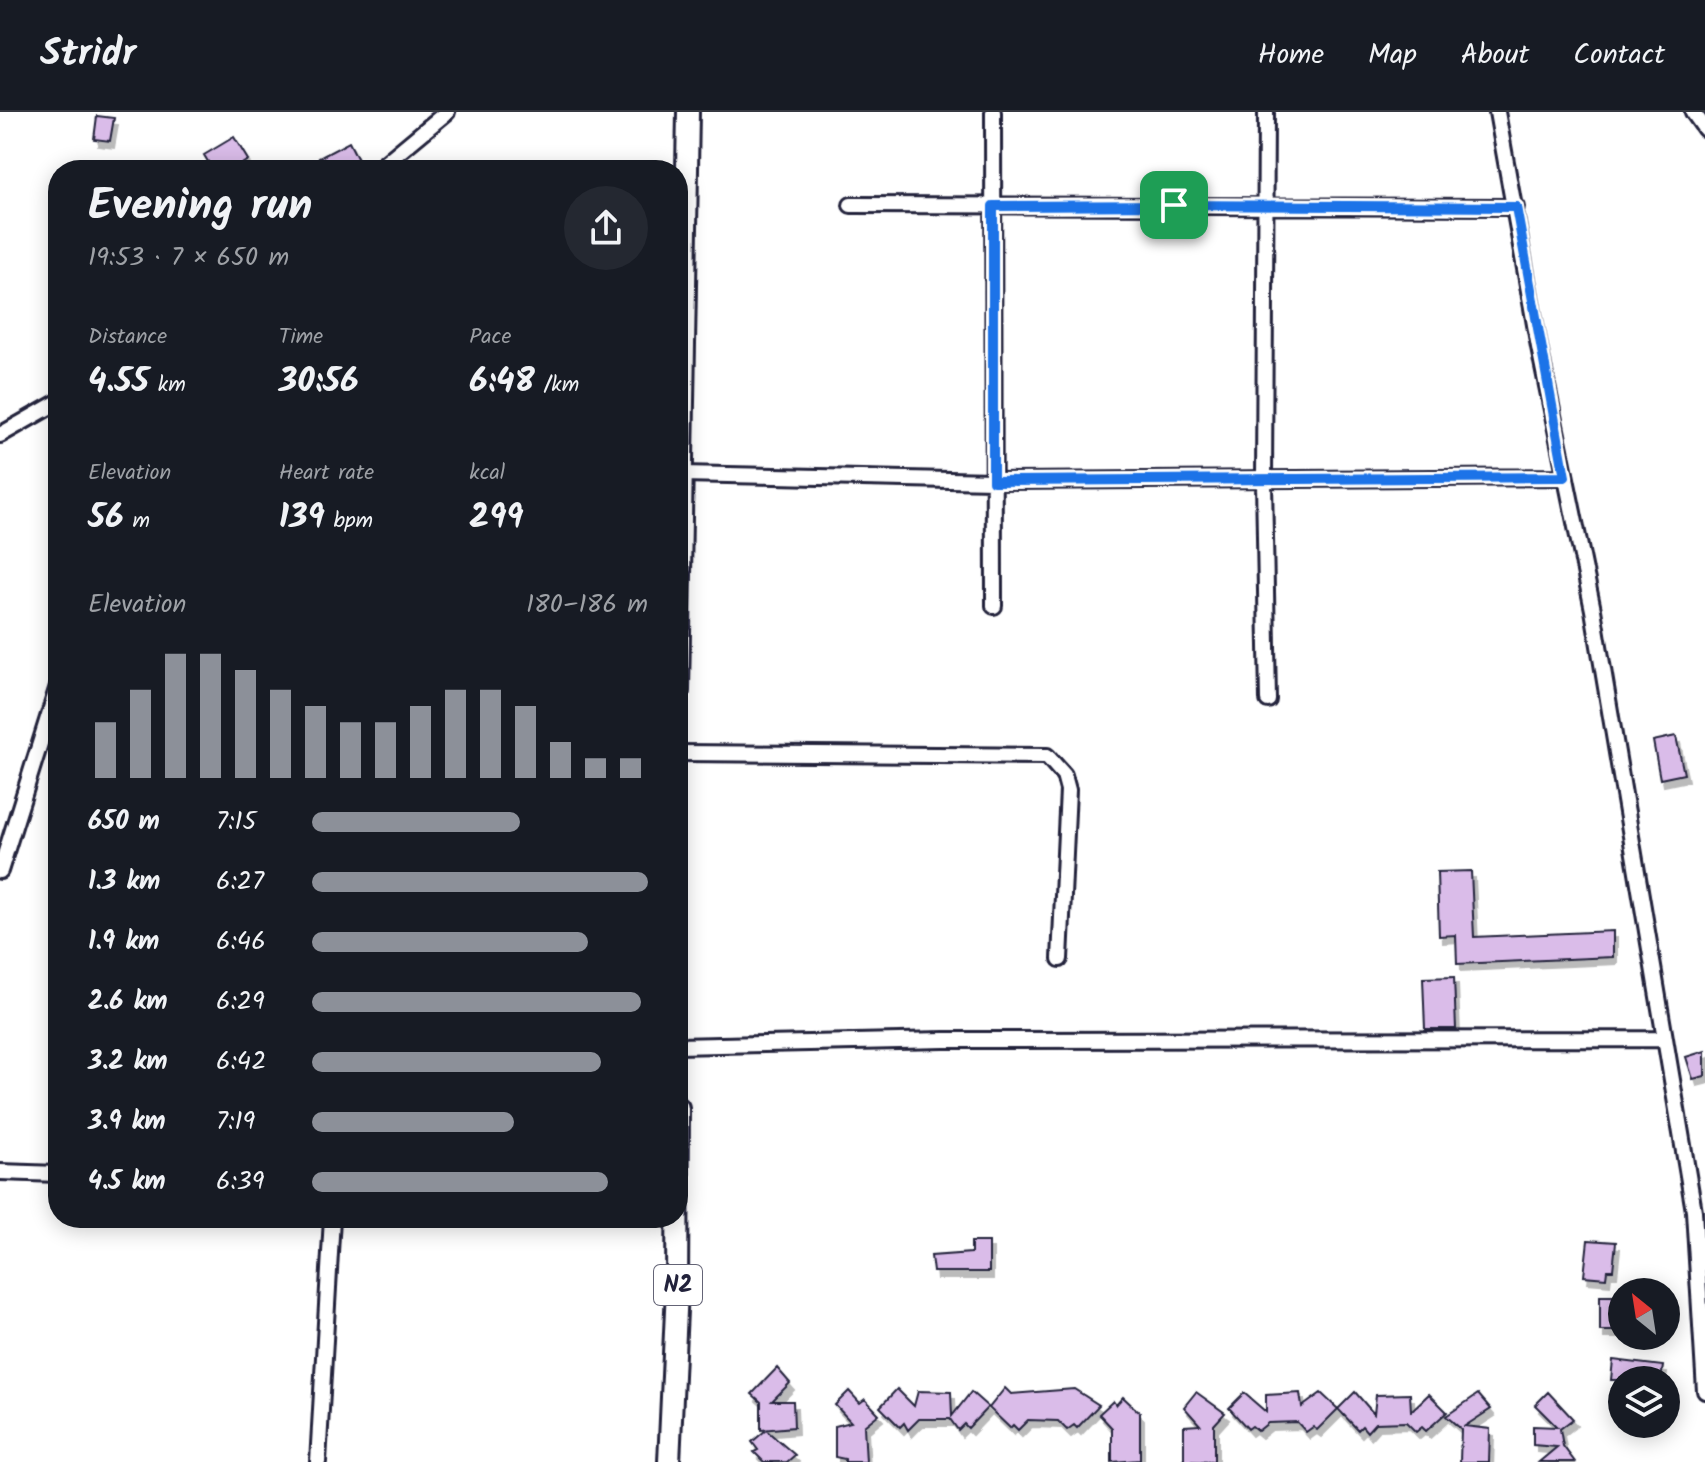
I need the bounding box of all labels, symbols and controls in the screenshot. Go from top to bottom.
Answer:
text: Stridr [40,25,136,85]
text: Home [1258,33,1324,78]
text: Map [1368,33,1417,78]
text: About [1461,33,1529,78]
text: Contact [1573,33,1665,78]
pin [1140,171,1208,239]
text: Evening run [88,172,312,242]
icon: arrive [1152,183,1196,227]
button: share [564,186,648,270]
text: 19:53 · 7 × 650 m [88,237,289,279]
text: Distance [88,320,167,355]
text: Time [279,320,323,355]
text: Pace [469,320,511,355]
text: 4.55 [88,355,149,409]
text: 30:56 [279,355,359,409]
text: 6:48 [469,355,535,409]
text: km [149,368,186,403]
text: /km [535,368,579,403]
text: Elevation [88,456,171,491]
text: Heart rate [279,456,374,491]
text: kcal [469,456,505,491]
text: 56 [88,491,124,545]
text: 139 [279,491,325,545]
text: 299 [469,491,524,545]
text: m [124,504,150,539]
text: bpm [325,504,373,539]
text: Elevation [88,584,186,626]
text: 180–186 m [526,584,648,626]
text: 650 m [88,801,160,843]
text: 7:15 [216,801,257,843]
text: 1.3 km [88,861,160,903]
text: 6:27 [216,861,264,903]
text: 1.9 km [88,921,159,963]
text: 6:46 [216,921,266,963]
text: 2.6 km [88,981,168,1023]
text: 6:29 [216,981,265,1023]
text: 3.2 km [88,1041,168,1083]
text: 6:42 [216,1041,266,1083]
text: 3.9 km [88,1101,166,1143]
text: 7:19 [216,1101,255,1143]
text: 4.5 km [88,1161,166,1203]
text: 6:39 [216,1161,264,1203]
road number: N2 [654,1265,702,1305]
north arrow [1608,1278,1680,1350]
map controls [1608,1278,1680,1438]
button: layers [1608,1366,1680,1438]

